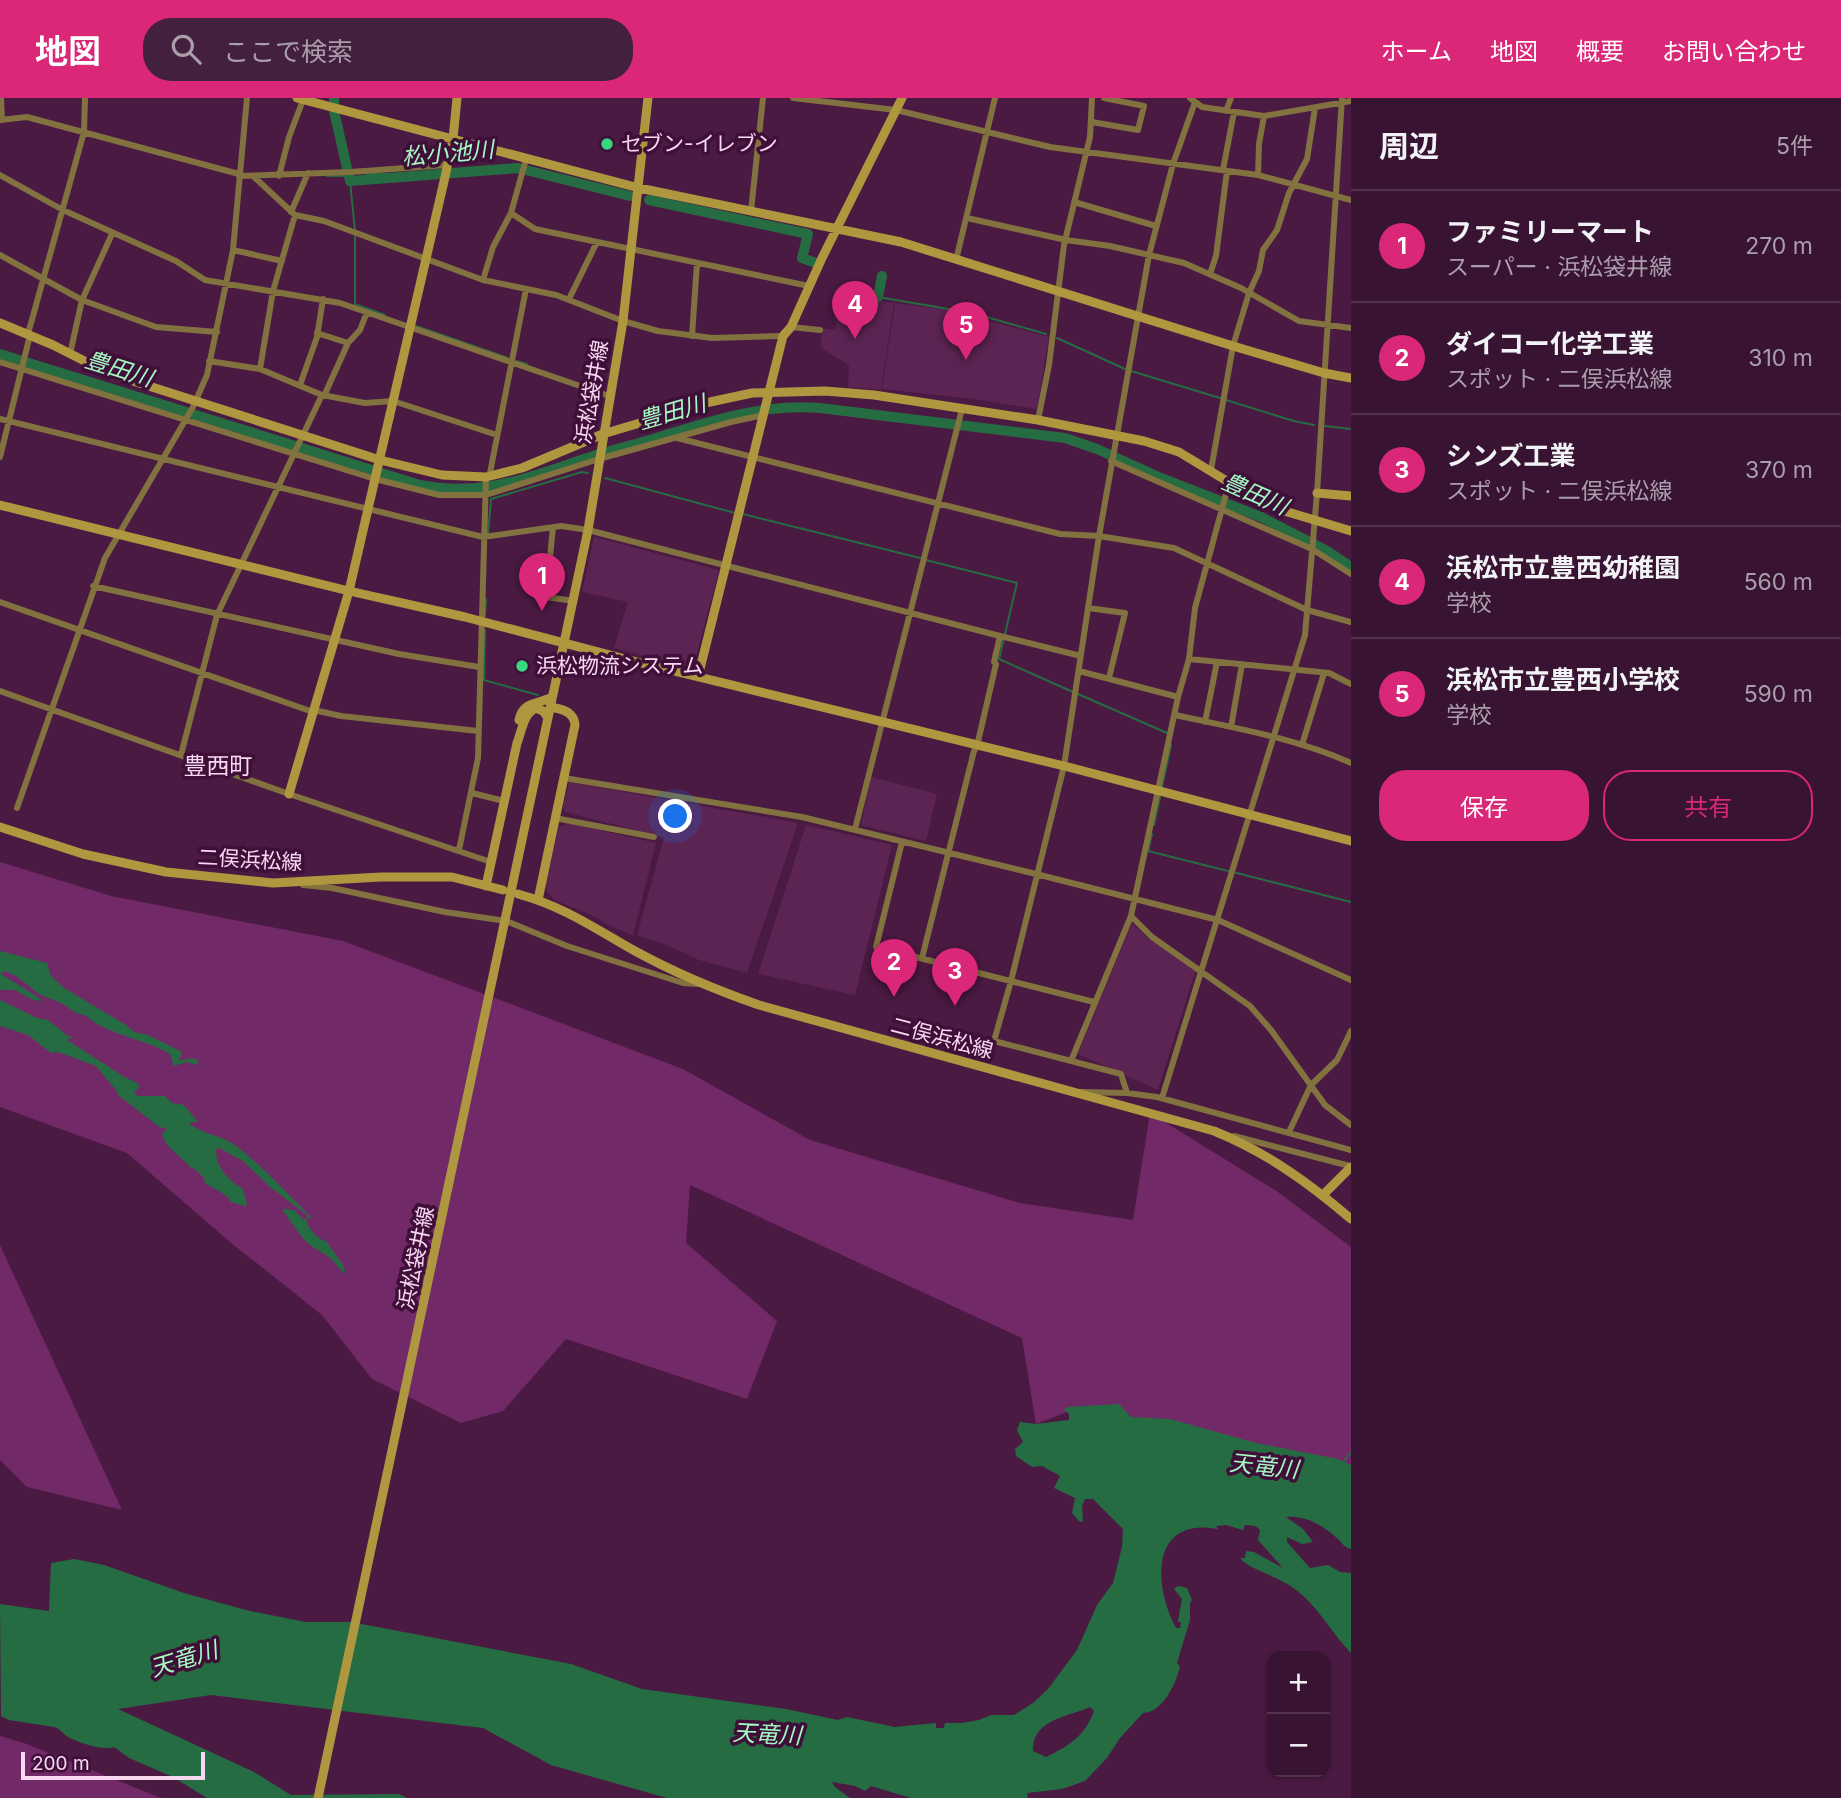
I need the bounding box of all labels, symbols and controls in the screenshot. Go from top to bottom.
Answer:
search box [143,18,633,81]
icon: search [167,30,205,68]
text: 地図 [35,31,101,71]
text: ここで検索 [223,36,353,67]
text: ホーム [1381,37,1452,66]
text: 地図 [1490,37,1538,66]
text: 概要 [1576,37,1624,66]
text: お問い合わせ [1662,37,1806,66]
text: 周辺 [1379,128,1439,164]
place label: セブン-イレブン [621,131,778,156]
text: 5件 [1776,132,1813,160]
water label: 松小池川 [401,135,498,171]
marker: セブン-イレブン [599,136,615,152]
text: ファミリーマート [1446,216,1654,247]
text: 1 [1397,232,1407,260]
text: 270 m [1745,232,1813,260]
text: スーパー · 浜松袋井線 [1446,253,1672,281]
pin: 4 [832,281,878,339]
pin: 5 [943,302,989,360]
text: ダイコー化学工業 [1446,328,1654,359]
street label: 浜松袋井線 [570,338,613,446]
text: 2 [1395,344,1409,372]
text: 310 m [1748,344,1813,372]
water label: 豊田川 [82,346,159,393]
text: スポット · 二俣浜松線 [1446,365,1673,393]
water label: 豊田川 [635,388,712,435]
text: シンズ工業 [1446,440,1575,471]
text: 3 [1395,456,1409,484]
text: 370 m [1745,456,1813,484]
water label: 豊田川 [1218,467,1295,522]
text: スポット · 二俣浜松線 [1446,477,1673,505]
text: 浜松市立豊西幼稚園 [1446,552,1680,583]
pin: 1 [519,553,565,611]
text: 4 [1394,568,1410,596]
text: 560 m [1744,568,1813,596]
text: 学校 [1446,589,1492,617]
place label: 浜松物流システム [536,653,703,678]
marker: 浜松物流システム [514,658,530,674]
text: 浜松市立豊西小学校 [1446,664,1680,695]
text: 5 [1395,680,1409,708]
text: 590 m [1744,680,1813,708]
text: 学校 [1446,701,1492,729]
district label: 豊西町 [184,752,253,780]
button: 保存 [1379,770,1589,841]
button: 共有 [1603,770,1813,841]
your location [658,799,692,833]
street label: 二俣浜松線 [197,844,303,875]
pin: 2 [871,939,917,997]
pin: 3 [932,948,978,1006]
street label: 二俣浜松線 [888,1012,996,1063]
street label: 浜松袋井線 [392,1204,439,1312]
water label: 天竜川 [1228,1448,1303,1484]
water label: 天竜川 [147,1635,224,1682]
map controls [1267,1651,1330,1777]
button: + [1267,1651,1330,1714]
button: − [1267,1714,1330,1777]
water label: 天竜川 [732,1718,805,1750]
scale bar [21,1749,205,1781]
text: 200 m [32,1752,90,1775]

